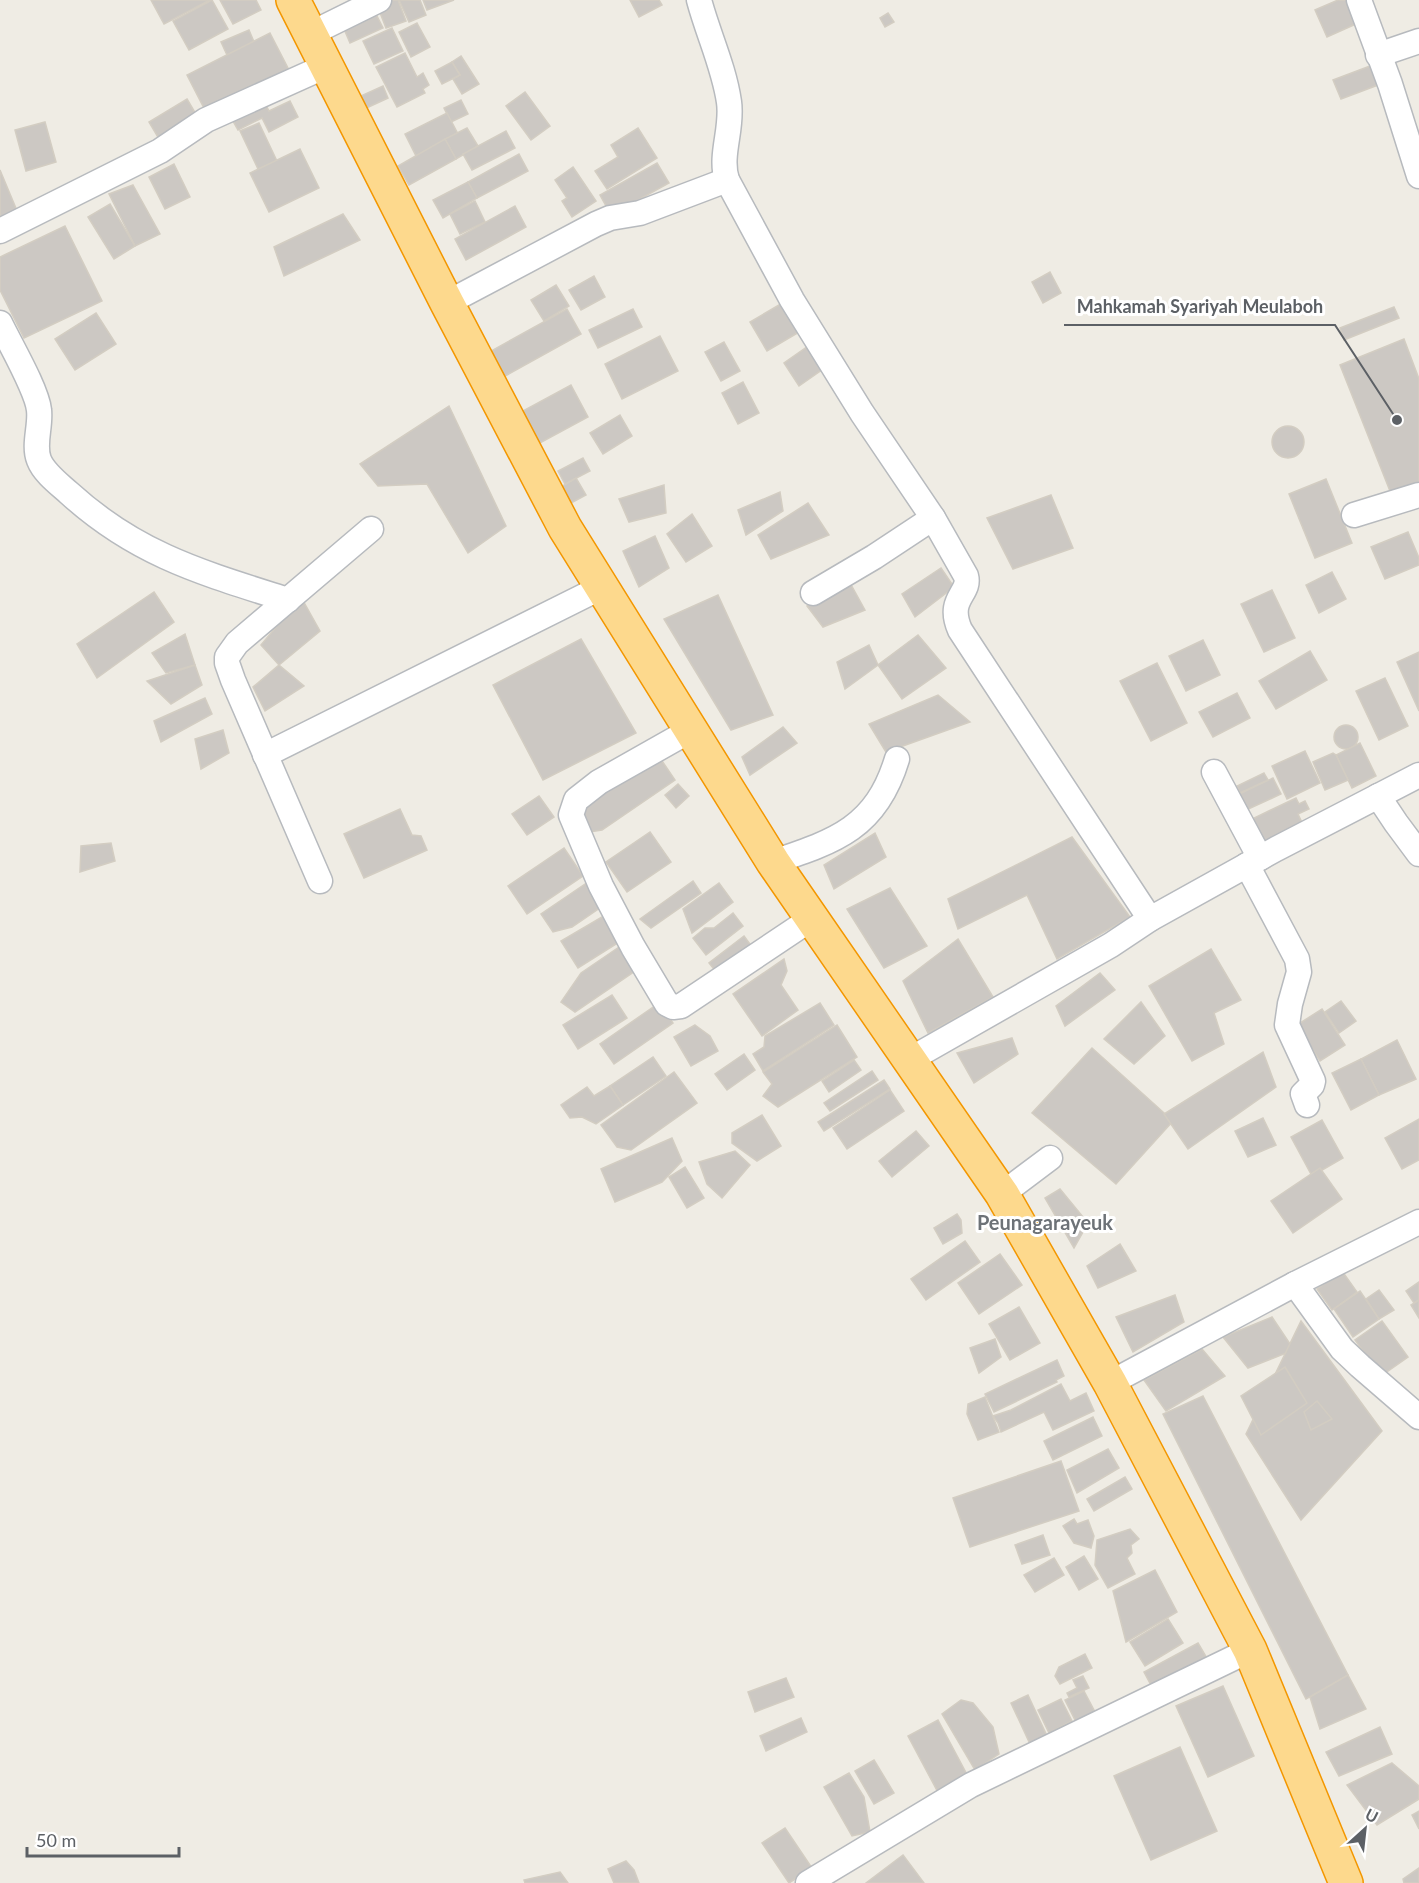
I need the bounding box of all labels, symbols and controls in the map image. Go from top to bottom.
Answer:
callout: Mahkamah Syariyah Meulaboh [1064,289,1335,325]
text: Mahkamah Syariyah Meulaboh [1077,295,1323,317]
district label: Peunagarayeuk [977,1210,1113,1234]
north arrow [1335,1799,1395,1859]
text: U [1362,1804,1382,1826]
scale bar [27,1820,178,1858]
text: 50 m [36,1829,76,1851]

